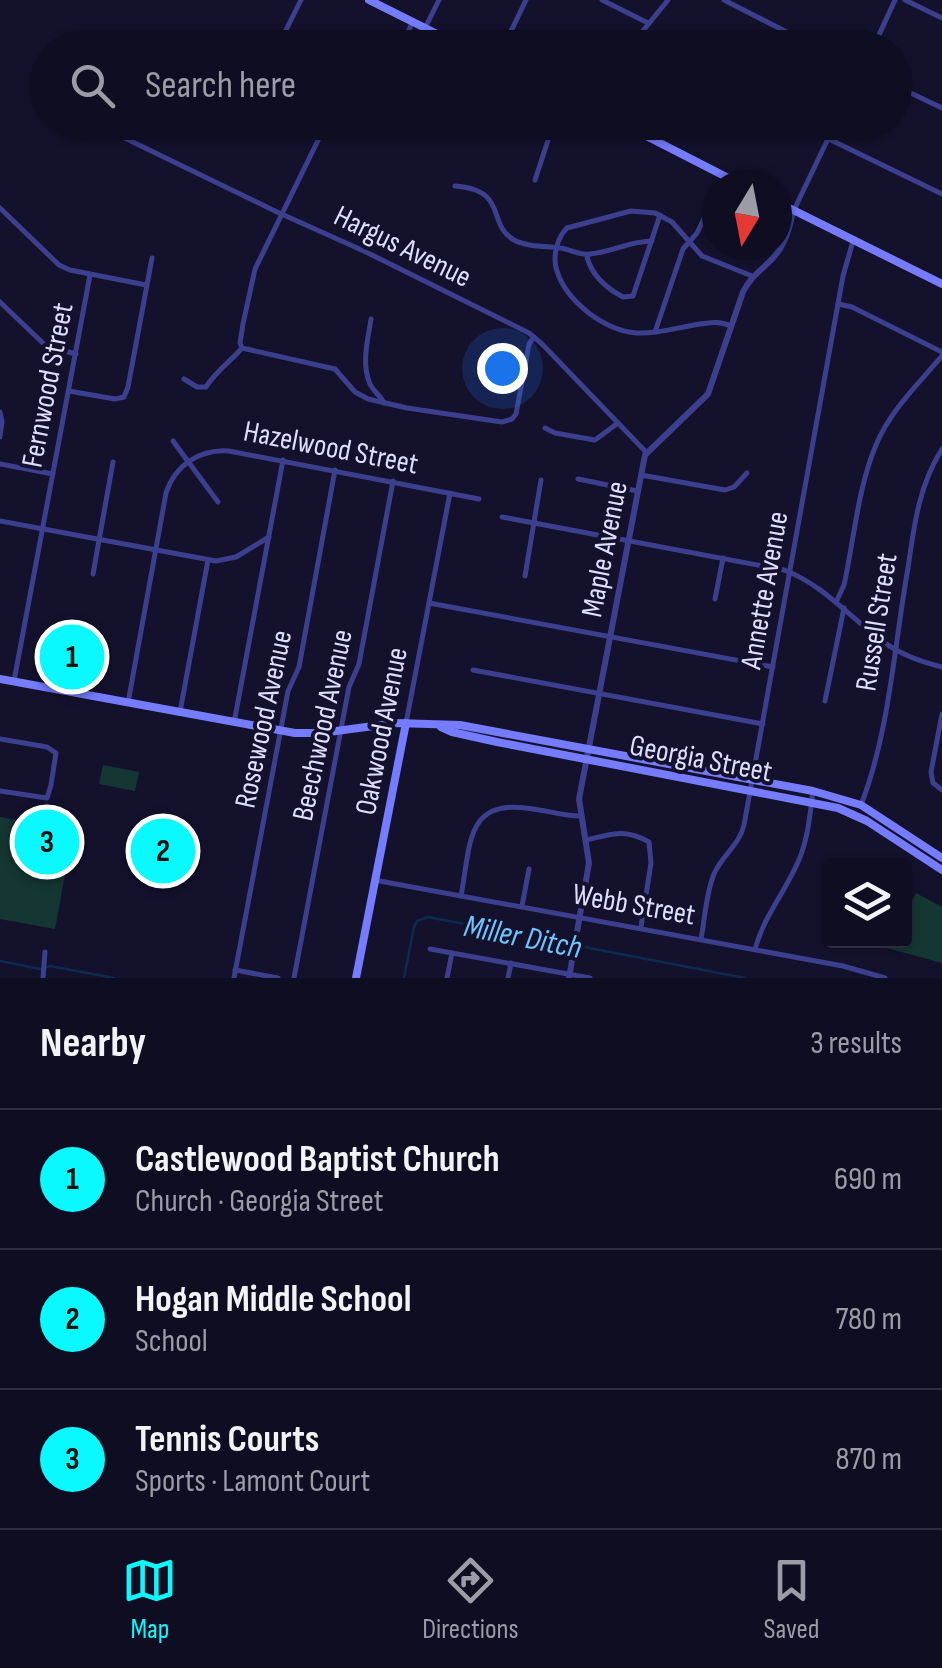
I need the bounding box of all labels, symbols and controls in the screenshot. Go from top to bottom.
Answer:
search box [30,30,912,140]
icon: search [65,58,120,113]
text: Search here [145,63,296,108]
north arrow [702,170,792,260]
street label: Hargus Avenue [328,198,477,296]
street label: Fernwood Street [14,300,82,470]
your location [477,343,528,394]
street label: Hazelwood Street [241,413,421,483]
street label: Maple Avenue [574,478,636,620]
street label: Annette Avenue [733,509,797,673]
street label: Russell Street [848,551,906,694]
pin: 1 [40,620,104,694]
street label: Beechwood Avenue [285,626,361,824]
street label: Rosewood Avenue [228,627,300,811]
street label: Oakwood Avenue [348,644,416,818]
street label: Georgia Street [626,728,775,790]
pin: 3 [15,804,80,880]
pin: 2 [130,814,196,888]
map controls [822,858,912,948]
button: layers [822,858,912,948]
street label: Webb Street [570,876,698,933]
water label: Miller Ditch [461,907,585,968]
text: Nearby [40,1018,146,1069]
text: 3 results [810,1024,902,1063]
text: Castlewood Baptist Church [135,1137,500,1182]
text: 1 [66,1160,79,1199]
text: 690 m [834,1160,902,1199]
text: Church · Georgia Street [135,1182,383,1221]
text: Hogan Middle School [135,1277,411,1322]
text: 2 [65,1300,80,1339]
text: 780 m [835,1300,902,1339]
text: School [135,1322,208,1361]
text: Tennis Courts [135,1417,319,1462]
text: 3 [65,1440,80,1479]
text: 870 m [836,1440,902,1479]
text: Sports · Lamont Court [135,1462,370,1501]
tab: Map [122,1553,177,1646]
tab: Directions [422,1553,519,1646]
tab: Saved [763,1553,820,1646]

